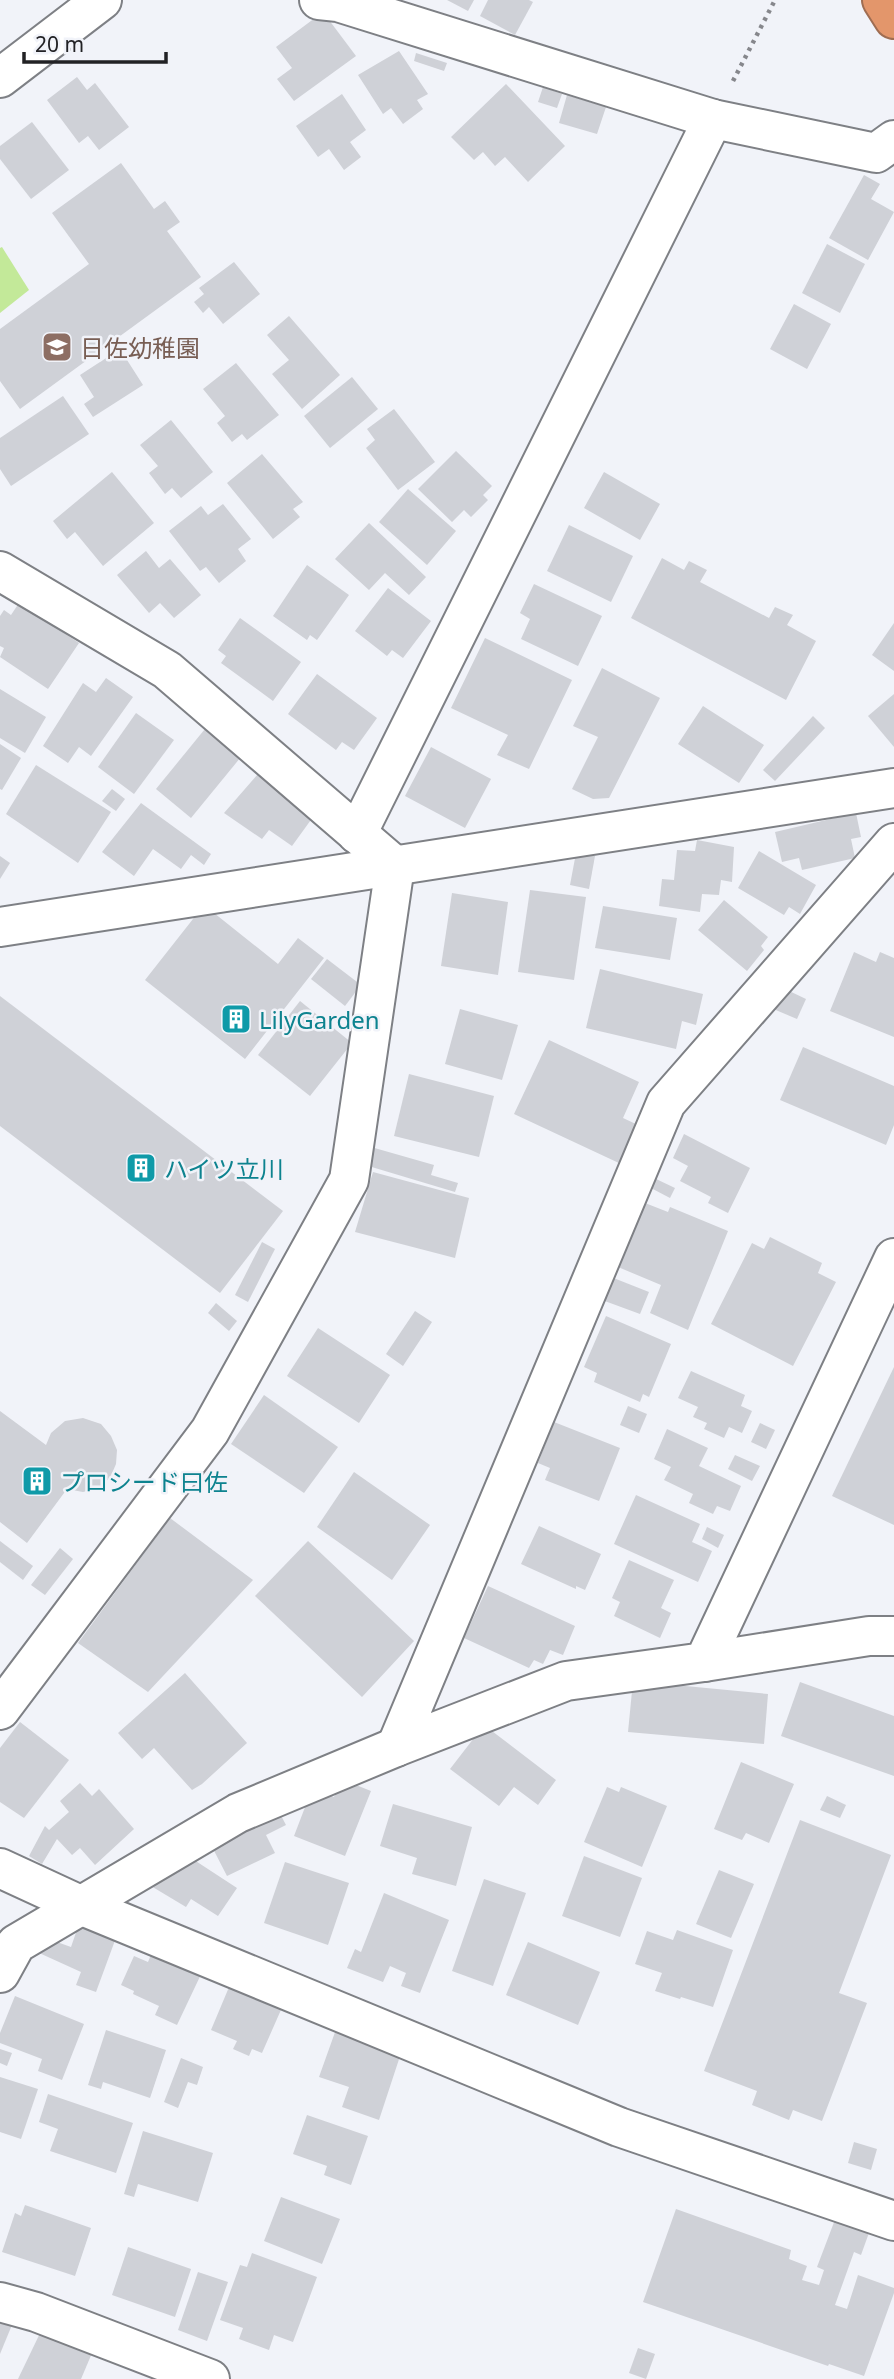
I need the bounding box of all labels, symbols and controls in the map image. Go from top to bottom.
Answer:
scale bar [24,21,166,65]
text: 20 m [35,30,84,58]
school or university icon: 日佐幼稚園 [40,330,74,364]
place label: 日佐幼稚園 [80,331,200,364]
building icon: LilyGarden [219,1002,253,1036]
place label: LilyGarden [259,1003,380,1036]
building icon: ハイツ立川 [124,1151,158,1185]
place label: ハイツ立川 [164,1152,284,1185]
building icon: プロシード曰佐 [20,1464,54,1498]
place label: プロシード曰佐 [60,1465,228,1498]

